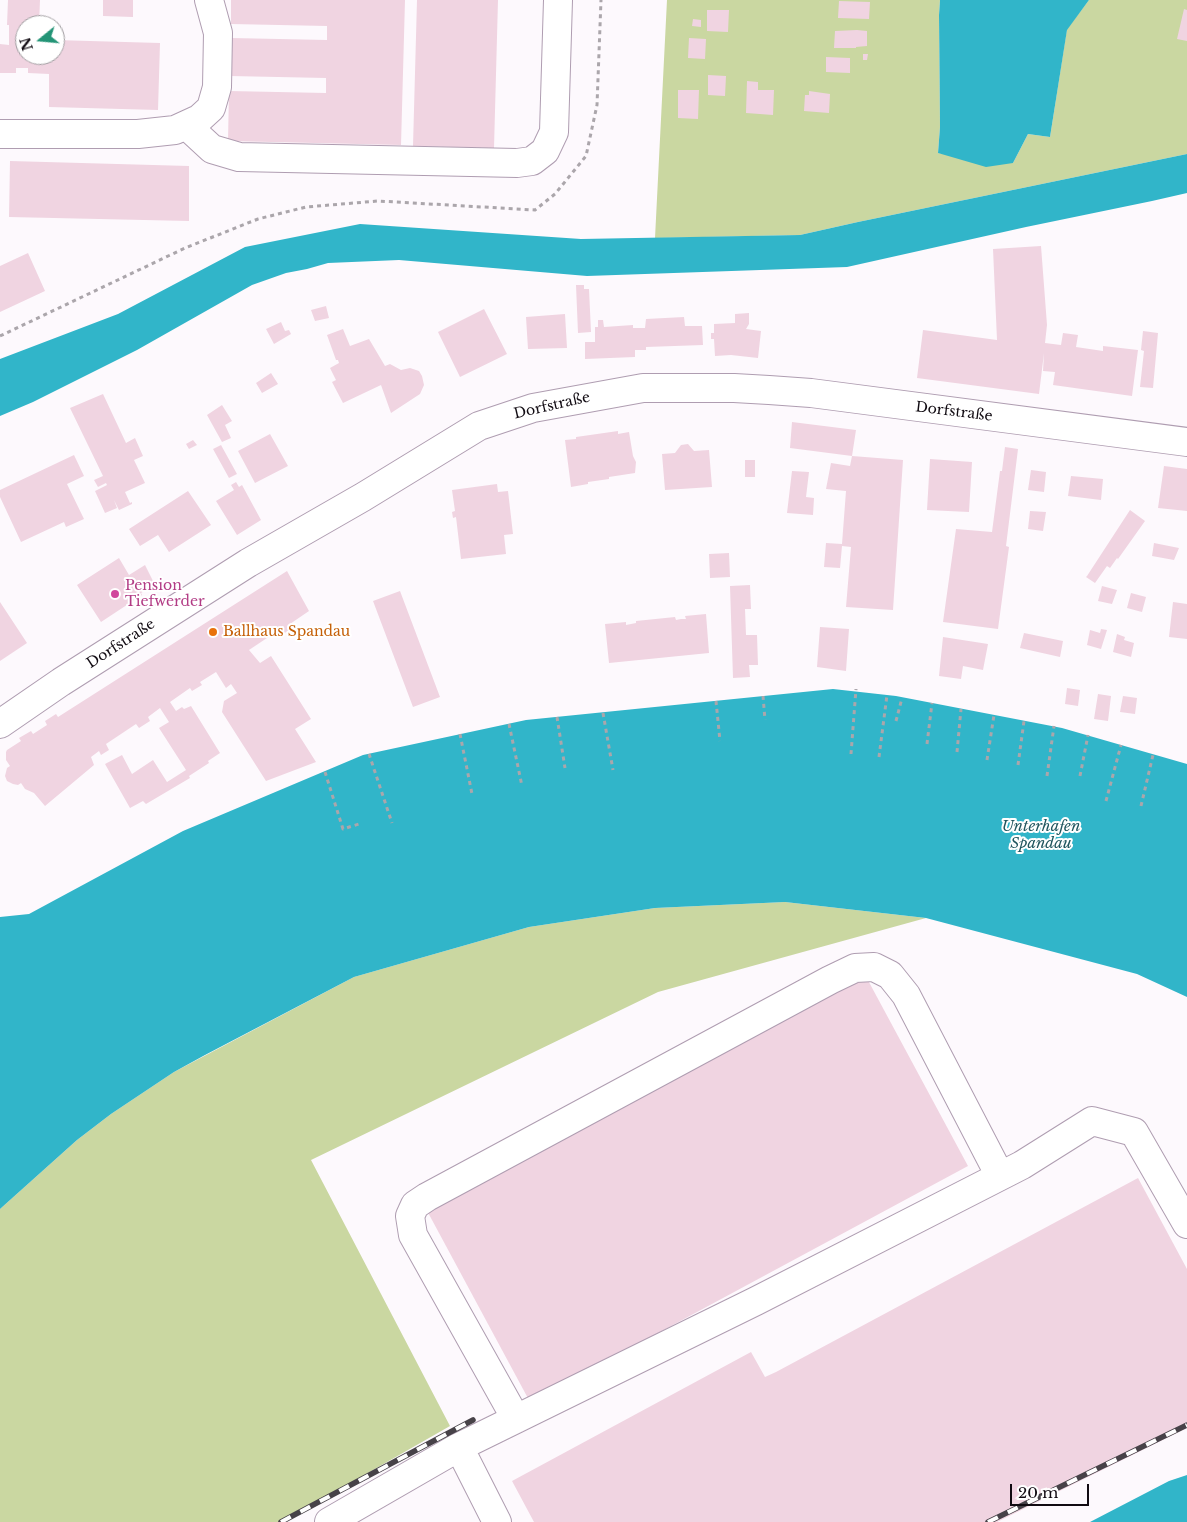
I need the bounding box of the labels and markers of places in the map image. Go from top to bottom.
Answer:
place label: Pension Tiefwerder [125,578,205,610]
marker: Pension Tiefwerder [109,588,121,600]
place label: Ballhaus Spandau [223,624,350,640]
marker: Ballhaus Spandau [207,626,219,638]

